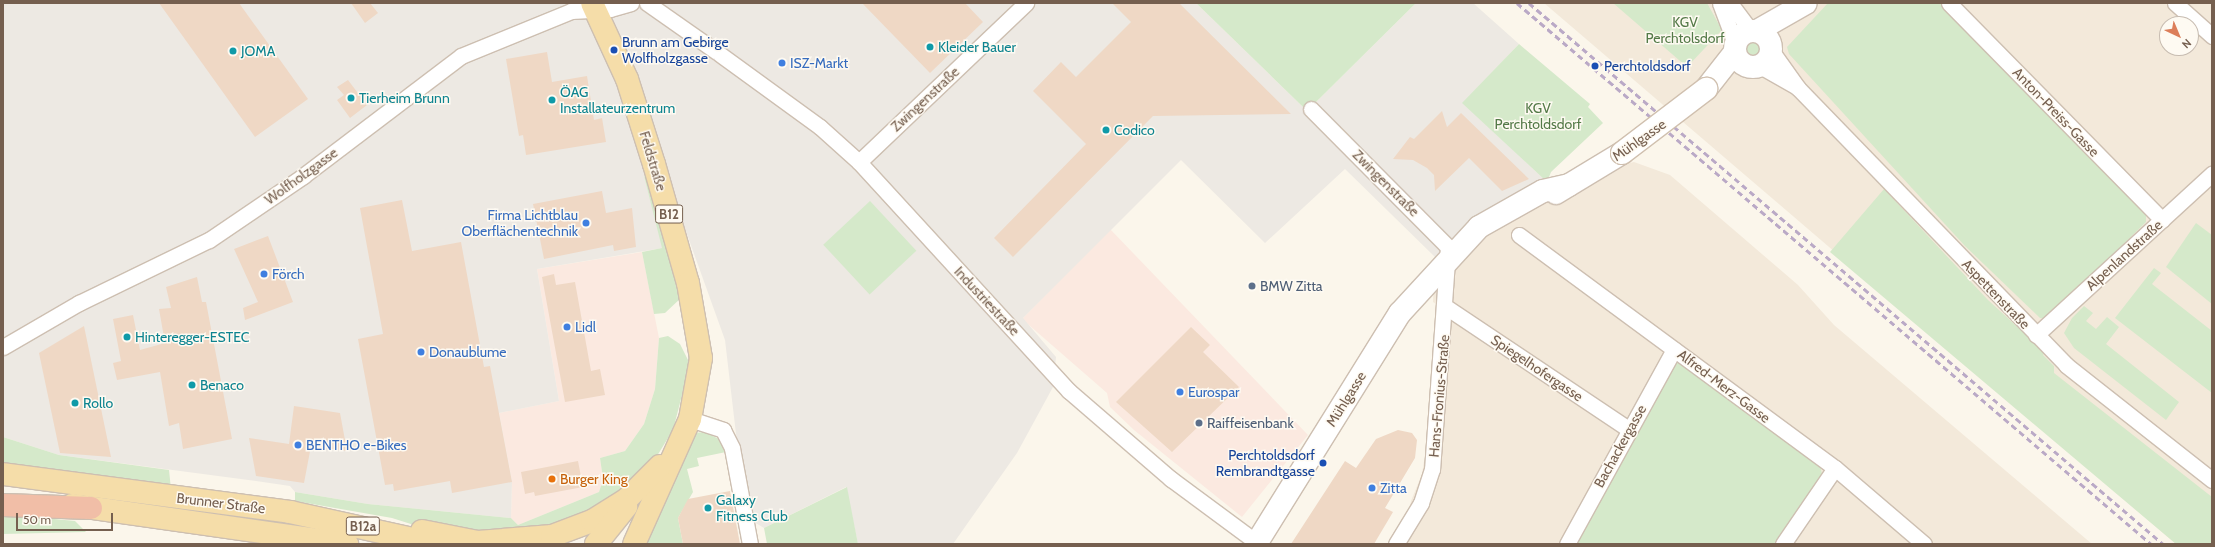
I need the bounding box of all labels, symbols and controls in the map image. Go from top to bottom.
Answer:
park label: KGV Perchtolsdorf [1645,14,1725,46]
north arrow [2159,16,2199,56]
place label: Brunn am Gebirge Wolfholzgasse [622,34,729,66]
text: N [2179,36,2194,52]
place label: Kleider Bauer [938,39,1016,55]
marker: Kleider Bauer [925,42,935,52]
place label: JOMA [241,43,275,59]
marker: Brunn am Gebirge Wolfholzgasse [609,45,619,55]
marker: JOMA [228,46,238,56]
place label: ISZ-Markt [790,55,848,71]
marker: ISZ-Markt [777,58,787,68]
place label: Perchtoldsdorf [1604,58,1691,74]
marker: Perchtoldsdorf [1589,60,1601,72]
street label: Zwingenstraße [887,63,963,135]
street label: Anton-Preiss-Gasse [2009,64,2103,160]
place label: ÖAG Installateurzentrum [560,84,675,116]
place label: Tierheim Brunn [359,90,450,106]
marker: Tierheim Brunn [346,93,356,103]
marker: ÖAG Installateurzentrum [547,95,557,105]
park label: KGV Perchtoldsdorf [1495,100,1581,132]
street label: Mühlgasse [1609,115,1669,165]
place label: Codico [1114,122,1155,138]
marker: Codico [1101,125,1111,135]
street label: Feldstraße [636,129,670,193]
street label: Wolfholzgasse [261,144,341,208]
street label: Zwingenstraße [1349,146,1423,220]
road number: B12 [655,203,683,225]
place label: Firma Lichtblau Oberflächentechnik [462,207,578,240]
street label: Alpenlandstraße [2082,216,2166,294]
marker: Firma Lichtblau Oberflächentechnik [581,218,591,228]
street label: Aspettenstraße [1959,256,2033,332]
street label: Industriestraße [951,263,1023,339]
place label: Förch [272,266,305,282]
marker: Förch [259,269,269,279]
place label: BMW Zitta [1260,278,1323,294]
marker: BMW Zitta [1247,281,1257,291]
place label: Lidl [575,319,596,335]
marker: Lidl [562,322,572,332]
place label: Hinteregger-ESTEC [135,329,249,345]
street label: Spiegelhofergasse [1488,331,1586,405]
marker: Hinteregger-ESTEC [122,332,132,342]
street label: Hans-Fronius-Straße [1425,334,1453,458]
place label: Donaublume [429,344,507,360]
street label: Alfred-Merz-Gasse [1674,346,1774,426]
marker: Donaublume [416,347,426,357]
street label: Mühlgasse [1322,368,1370,430]
place label: Benaco [200,377,244,393]
marker: Benaco [187,380,197,390]
place label: Eurospar [1188,384,1240,400]
marker: Eurospar [1175,387,1185,397]
place label: Rollo [83,395,113,411]
marker: Rollo [70,398,80,408]
street label: Bachackergasse [1590,402,1650,490]
place label: Raiffeisenbank [1207,415,1294,431]
marker: Raiffeisenbank [1194,418,1204,428]
place label: BENTHO e-Bikes [306,437,407,453]
marker: BENTHO e-Bikes [293,440,303,450]
place label: Perchtoldsdorf Rembrandtgasse [1216,447,1315,480]
marker: Perchtoldsdorf Rembrandtgasse [1318,458,1328,468]
place label: Burger King [560,471,628,487]
marker: Burger King [547,474,557,484]
place label: Zitta [1380,480,1407,496]
marker: Zitta [1367,483,1377,493]
street label: Brunner Straße [176,489,266,517]
place label: Galaxy Fitness Club [716,492,788,524]
marker: Galaxy Fitness Club [703,503,713,513]
scale bar [18,505,115,531]
text: 50 m [23,512,51,527]
road number: B12a [345,515,381,537]

